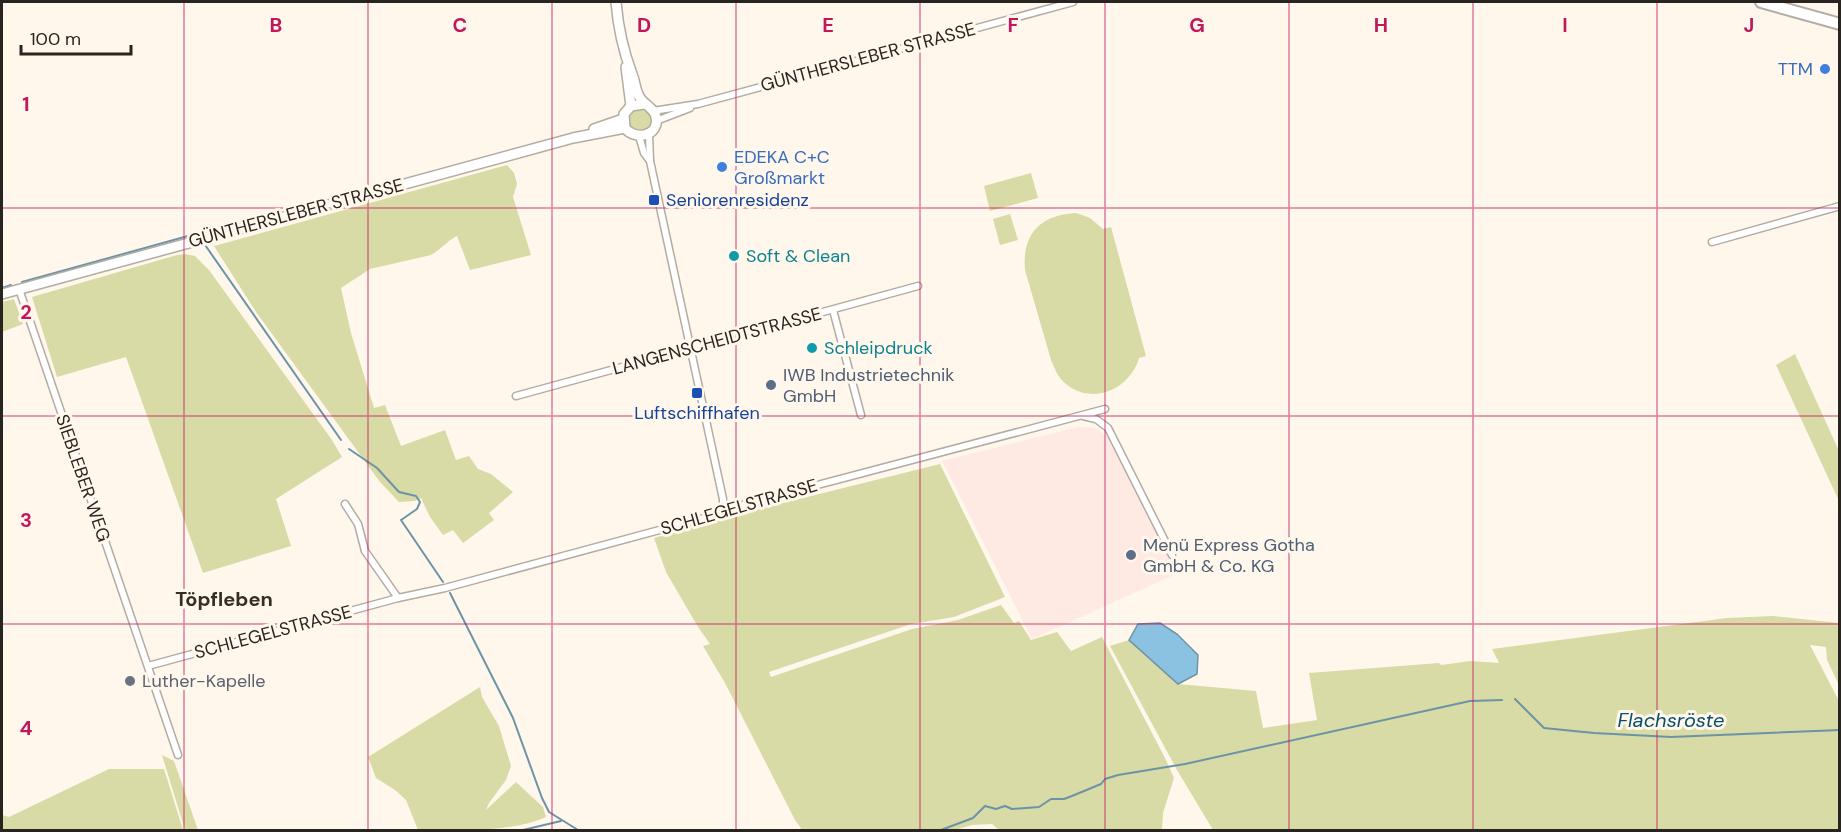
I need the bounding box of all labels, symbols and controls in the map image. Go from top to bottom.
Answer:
text: B [270,12,282,38]
text: C [453,12,467,38]
text: D [637,12,651,38]
text: F [1007,12,1019,38]
text: G [1189,12,1205,38]
text: H [1374,12,1388,38]
text: I [1562,12,1568,38]
text: J [1744,12,1754,38]
scale bar [21,18,130,56]
street label: GÜNTHERSLEBER STRASSE [758,18,978,96]
text: 100 m [30,27,81,51]
place label: TTM [1778,57,1813,81]
marker: TTM [1818,62,1832,76]
text: 1 [22,91,30,117]
place label: EDEKA C+C Großmarkt [734,145,830,190]
marker: EDEKA C+C Großmarkt [715,160,729,174]
street label: GÜNTHERSLEBER STRASSE [186,173,406,253]
place label: Seniorenresidenz [666,188,809,212]
marker: Seniorenresidenz [647,193,661,207]
place label: Soft & Clean [746,244,850,268]
marker: Soft & Clean [727,249,741,263]
text: 2 [20,299,32,325]
street label: LANGENSCHEIDTSTRASSE [610,302,824,380]
place label: Schleipdruck [824,336,933,360]
marker: Schleipdruck [805,341,819,355]
place label: IWB Industrietechnik GmbH [783,363,954,408]
marker: IWB Industrietechnik GmbH [764,378,778,392]
marker: Luftschiffhafen [690,386,704,400]
place label: Luftschiffhafen [634,401,760,425]
street label: SIEBLEBER WEG [50,411,116,545]
street label: SCHLEGELSTRASSE [658,473,820,541]
text: 3 [20,507,32,533]
place label: Menü Express Gotha GmbH & Co. KG [1143,533,1315,578]
marker: Menü Express Gotha GmbH & Co. KG [1124,548,1138,562]
district label: Töpfleben [175,586,273,612]
street label: SCHLEGELSTRASSE [192,599,354,665]
place label: Luther-Kapelle [142,669,265,693]
marker: Luther-Kapelle [123,674,137,688]
water label: Flachsröste [1618,707,1724,733]
text: 4 [20,715,33,741]

